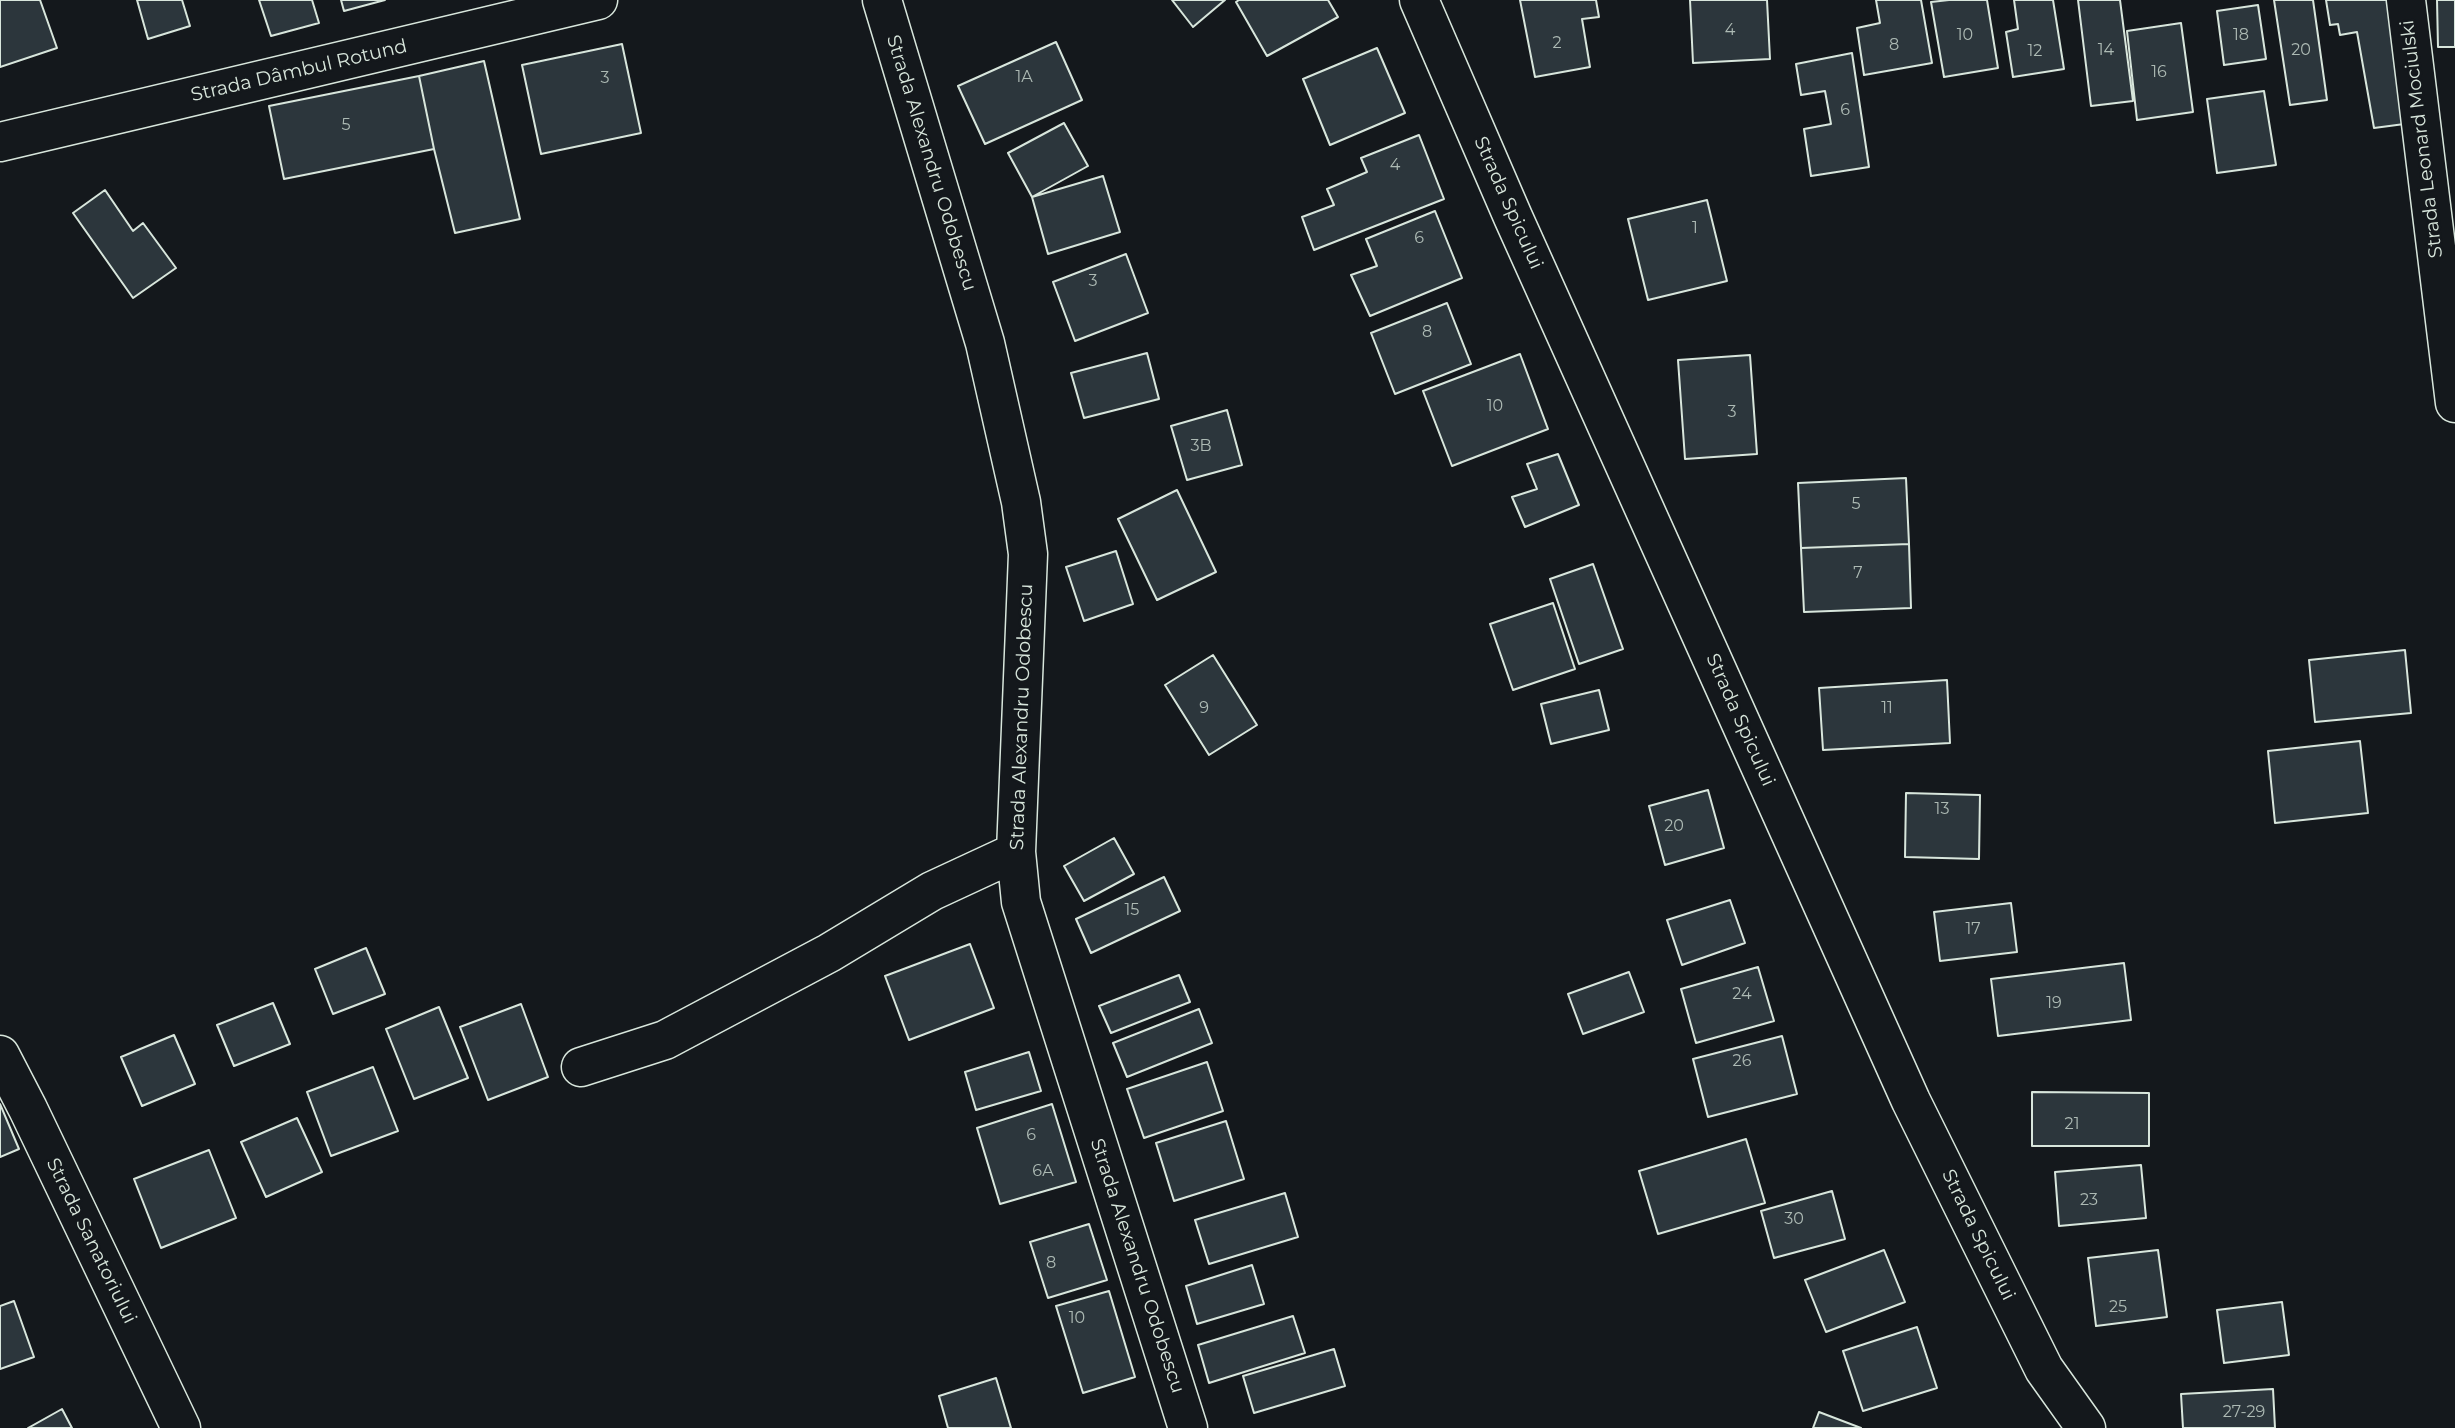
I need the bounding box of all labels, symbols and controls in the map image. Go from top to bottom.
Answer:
street label: Strada Leonard Mociulski [2396,19,2448,259]
house number: 4 [1725,20,1735,40]
house number: 10 [1957,25,1973,45]
house number: 18 [2233,25,2249,45]
street label: Strada Alexandru Odobescu [881,32,981,294]
house number: 2 [1552,33,1562,53]
street label: Strada Dâmbul Rotund [189,35,409,107]
house number: 8 [1889,35,1899,55]
house number: 14 [2098,40,2114,60]
house number: 20 [2291,40,2311,60]
house number: 12 [2028,41,2042,61]
house number: 16 [2151,62,2167,82]
house number: 1A [1015,67,1033,87]
house number: 3 [600,68,610,88]
house number: 6 [1840,100,1850,120]
house number: 5 [341,115,351,135]
street label: Strada Spicului [1469,133,1547,273]
house number: 4 [1390,155,1400,175]
house number: 1 [1692,218,1698,238]
house number: 6 [1414,228,1424,248]
house number: 3 [1088,271,1098,291]
house number: 8 [1422,322,1432,342]
house number: 10 [1487,396,1503,416]
house number: 3 [1727,402,1737,422]
house number: 3B [1190,436,1212,456]
house number: 5 [1851,494,1861,514]
house number: 7 [1853,563,1863,583]
street label: Strada Alexandru Odobescu [1006,583,1038,851]
street label: Strada Spicului [1701,650,1779,790]
house number: 9 [1199,698,1209,718]
house number: 11 [1881,698,1893,718]
house number: 13 [1935,799,1949,819]
house number: 20 [1664,816,1684,836]
house number: 15 [1125,900,1139,920]
house number: 17 [1965,919,1981,939]
house number: 24 [1732,984,1752,1004]
house number: 19 [2046,993,2062,1013]
house number: 26 [1733,1051,1751,1071]
house number: 21 [2065,1114,2079,1134]
house number: 6 [1026,1125,1036,1145]
street label: Strada Alexandru Odobescu [1085,1136,1189,1396]
street label: Strada Sanatoriului [41,1155,141,1327]
house number: 6A [1032,1161,1054,1181]
street label: Strada Spicului [1936,1166,2020,1304]
house number: 23 [2080,1190,2098,1210]
house number: 30 [1784,1209,1804,1229]
house number: 8 [1046,1253,1056,1273]
house number: 25 [2109,1297,2127,1317]
house number: 10 [1069,1308,1085,1328]
house number: 27-29 [2223,1402,2265,1422]

